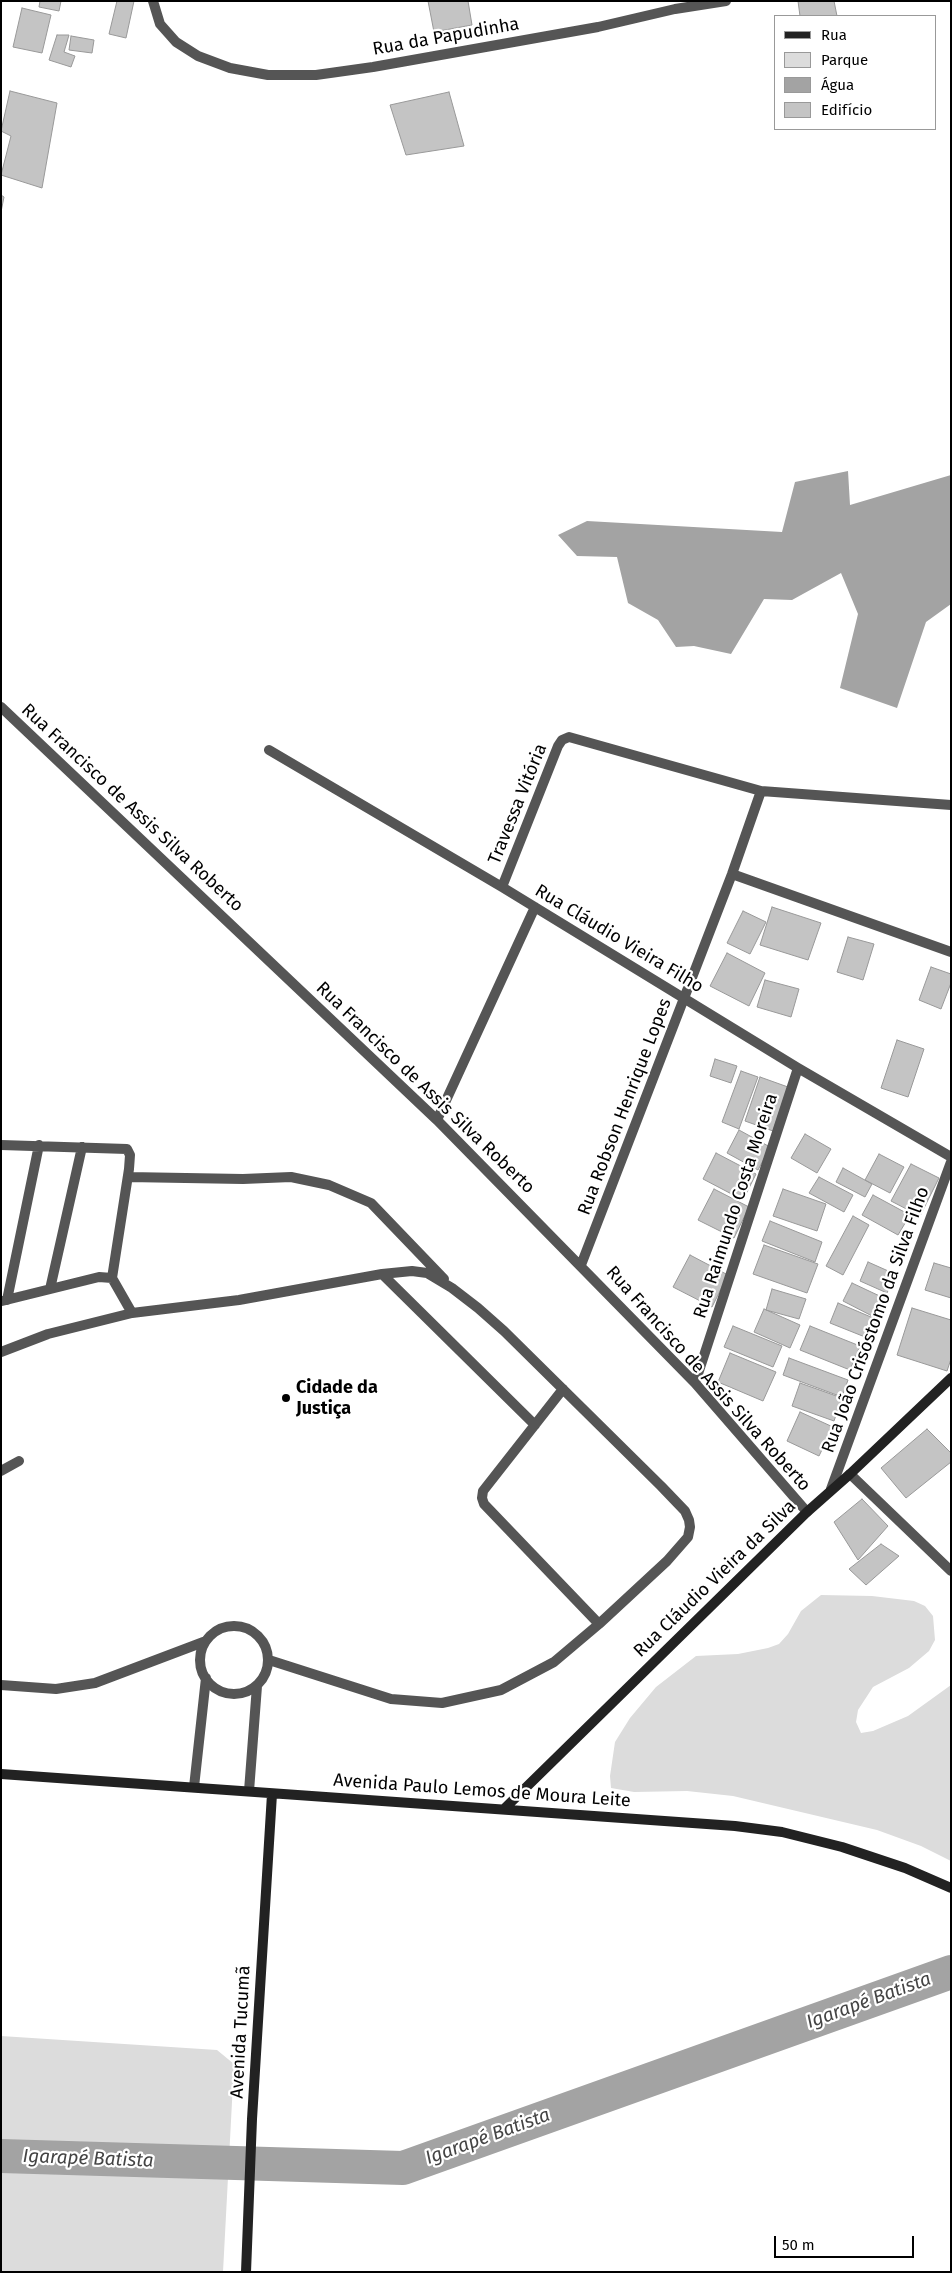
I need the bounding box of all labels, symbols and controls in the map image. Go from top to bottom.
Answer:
street label: Rua da Papudinha [371,13,521,61]
legend [774,15,937,130]
text: Rua [821,26,847,44]
text: Parque [821,51,868,69]
text: Água [821,76,854,94]
text: Edifício [821,101,872,119]
street label: Rua Francisco de Assis Silva Roberto [17,699,247,917]
street label: Travessa Vitória [484,741,552,867]
street label: Rua Cláudio Vieira Filho [531,880,707,998]
street label: Rua Francisco de Assis Silva Roberto [311,978,539,1198]
street label: Rua Robson Henrique Lopes [574,996,676,1218]
street label: Rua Raimundo Costa Moreira [689,1091,783,1321]
street label: Rua João Crisóstomo da Silva Filho [818,1184,934,1456]
street label: Rua Francisco de Assis Silva Roberto [601,1262,815,1496]
place label: Cidade da Justiça [296,1377,378,1420]
marker: Cidade da Justiça [280,1392,292,1404]
street label: Rua Cláudio Vieira da Silva [629,1496,801,1662]
street label: Avenida Paulo Lemos de Moura Leite [333,1770,631,1812]
street label: Avenida Tucumã [227,1965,255,2099]
water label: Igarapé Batista [804,1968,934,2034]
water label: Igarapé Batista [423,2104,553,2170]
water label: Igarapé Batista [22,2145,154,2173]
scale bar [777,2226,917,2258]
text: 50 m [782,2236,815,2254]

